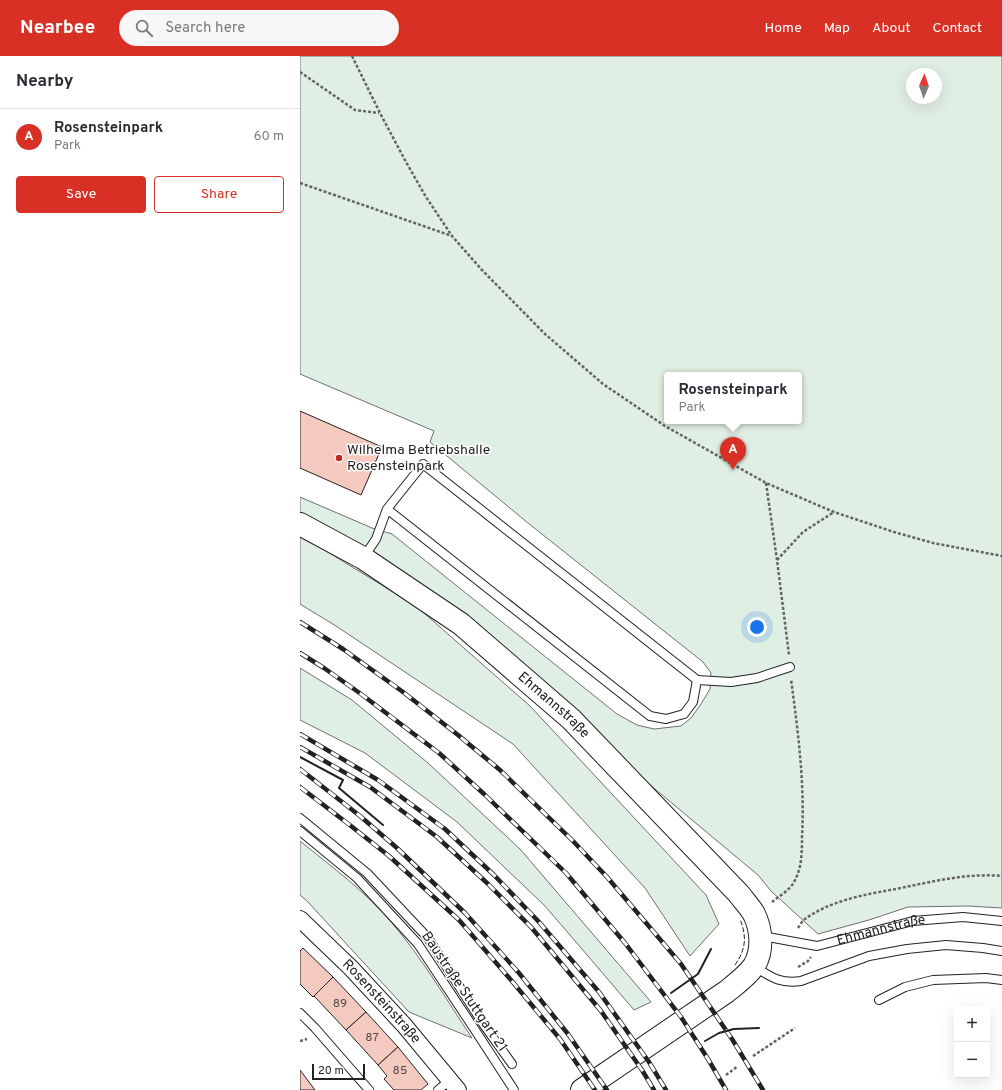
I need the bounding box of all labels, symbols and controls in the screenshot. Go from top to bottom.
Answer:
search box [119,10,399,46]
text: Nearbee [20,16,95,40]
icon: search [133,17,155,39]
text: Search here [165,19,245,38]
text: Home [765,20,802,37]
text: Map [824,20,850,37]
text: About [872,20,911,37]
text: Contact [933,20,982,37]
north arrow [906,68,942,104]
text: Nearby [16,71,73,93]
text: Rosensteinpark [54,119,163,138]
text: A [24,129,34,145]
text: 60 m [254,129,284,145]
text: Park [54,138,81,154]
button: Save [16,176,146,213]
button: Share [154,176,284,213]
popup [664,372,802,424]
text: Rosensteinpark [678,381,788,400]
text: Park [678,400,705,416]
pin: A [720,437,746,470]
place label: Wilhelma Betriebshalle Rosensteinpark [347,442,490,475]
marker: Wilhelma Betriebshalle Rosensteinpark [334,453,344,463]
your location [747,617,767,637]
street label: Ehmannstraße [514,668,593,742]
street label: Ehmannstraße [835,912,926,949]
street label: Baustraße Stuttgart 21 [417,929,511,1055]
street label: Rosensteinstraße [339,956,424,1047]
house number: 89 [333,996,347,1012]
map controls [954,1006,990,1078]
button: + [954,1006,990,1042]
house number: 87 [365,1030,379,1046]
button: − [954,1042,990,1078]
scale bar [312,1062,365,1081]
house number: 85 [393,1063,407,1079]
text: 20 m [318,1064,344,1078]

